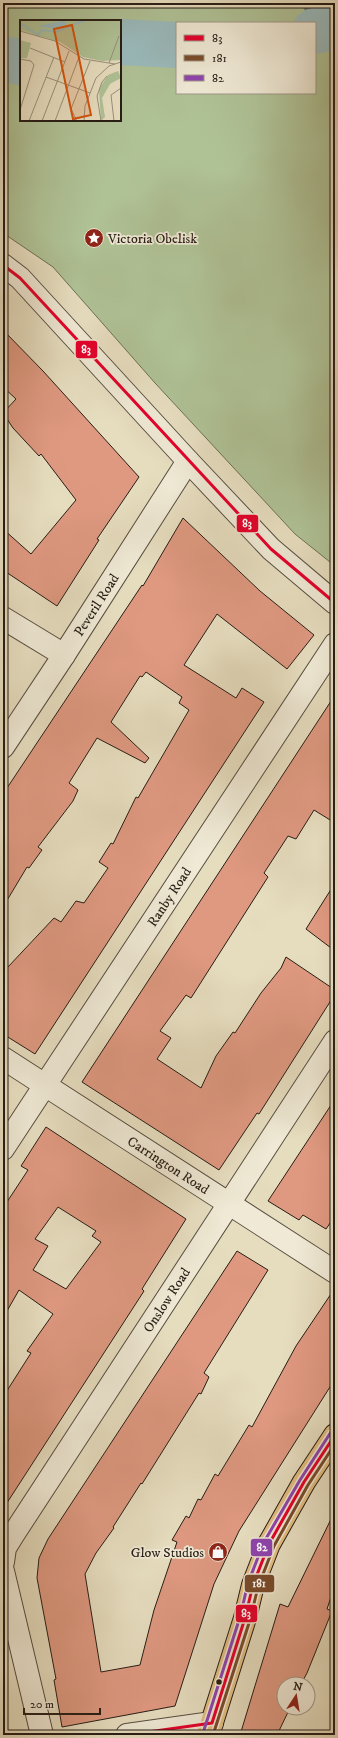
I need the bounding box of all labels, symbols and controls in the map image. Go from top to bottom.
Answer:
inset map [20,20,121,121]
legend [176,22,316,94]
text: 83 [212,31,222,46]
text: 181 [212,51,227,66]
text: 82 [212,71,224,86]
place icon: Victoria Obelisk [83,227,105,249]
place label: Victoria Obelisk [107,230,197,248]
line badge: 83 [75,340,98,359]
text: 83 [81,343,91,357]
line badge: 83 [236,514,259,533]
text: 83 [242,517,252,531]
street label: Peveril Road [70,571,124,640]
street label: Ranby Road [144,864,196,930]
street label: Carrington Road [124,1133,212,1199]
street label: Onslow Road [139,1265,195,1336]
line badge: 82 [250,1538,273,1557]
shop icon: Glow Studios [207,1541,229,1563]
text: 82 [257,1541,268,1555]
place label: Glow Studios [131,1544,204,1562]
line badge: 181 [244,1574,275,1593]
text: 181 [252,1577,266,1591]
line badge: 83 [235,1604,258,1623]
text: 83 [241,1607,251,1621]
north arrow [276,1676,316,1716]
unlabelled marker [214,1677,224,1687]
text: N [292,1679,304,1695]
scale bar [24,1690,100,1716]
text: 20 m [30,1697,54,1712]

